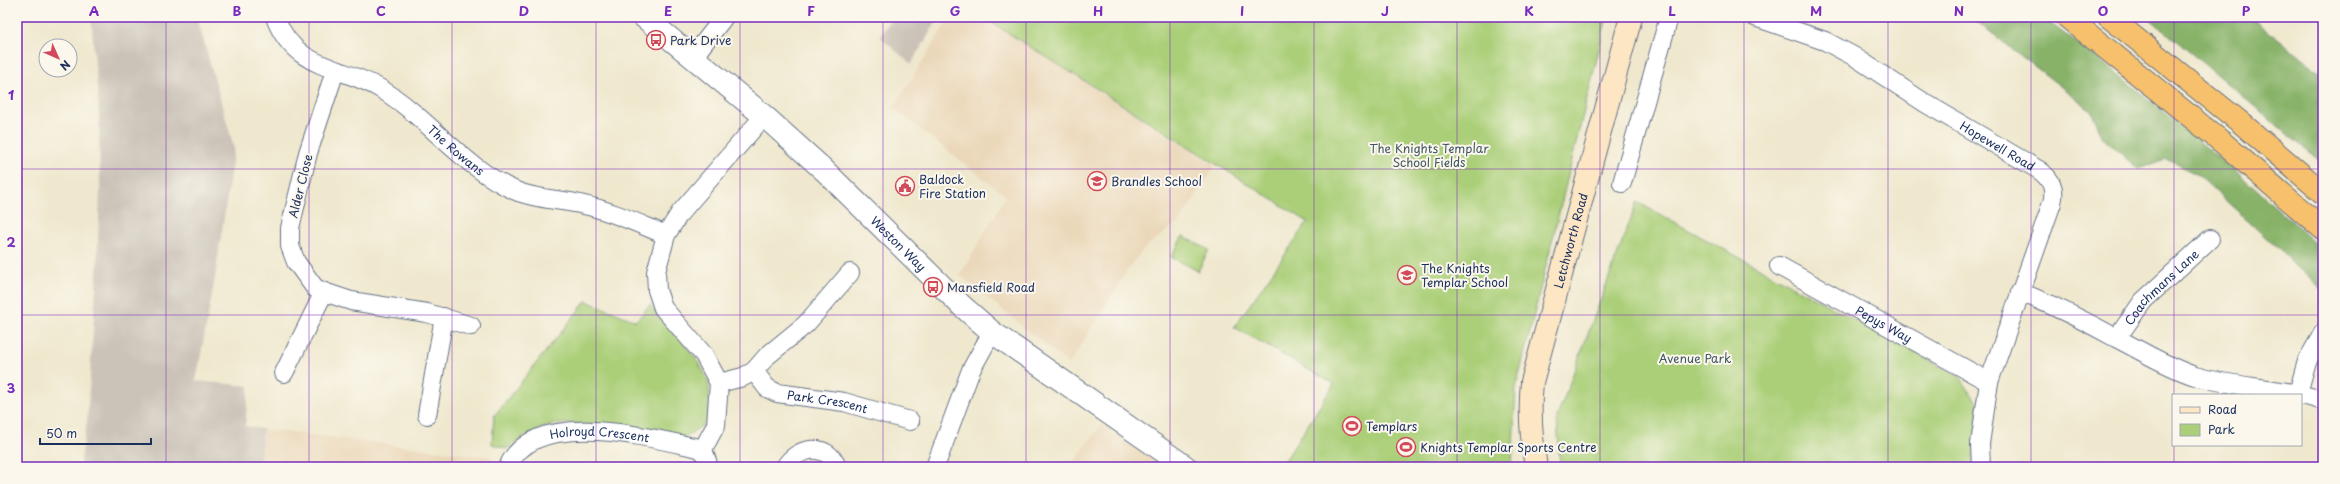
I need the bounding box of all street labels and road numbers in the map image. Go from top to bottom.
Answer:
street label: Hopewell Road [1957,117,2039,175]
street label: The Rowans [424,120,489,180]
street label: Alder Close [283,152,317,220]
street label: Letchworth Road [1549,191,1592,290]
street label: Weston Way [867,212,931,275]
street label: Coachmans Lane [2120,245,2203,329]
street label: Pepys Way [1852,301,1916,347]
street label: Park Crescent [786,385,870,417]
street label: Holroyd Crescent [548,422,651,446]

